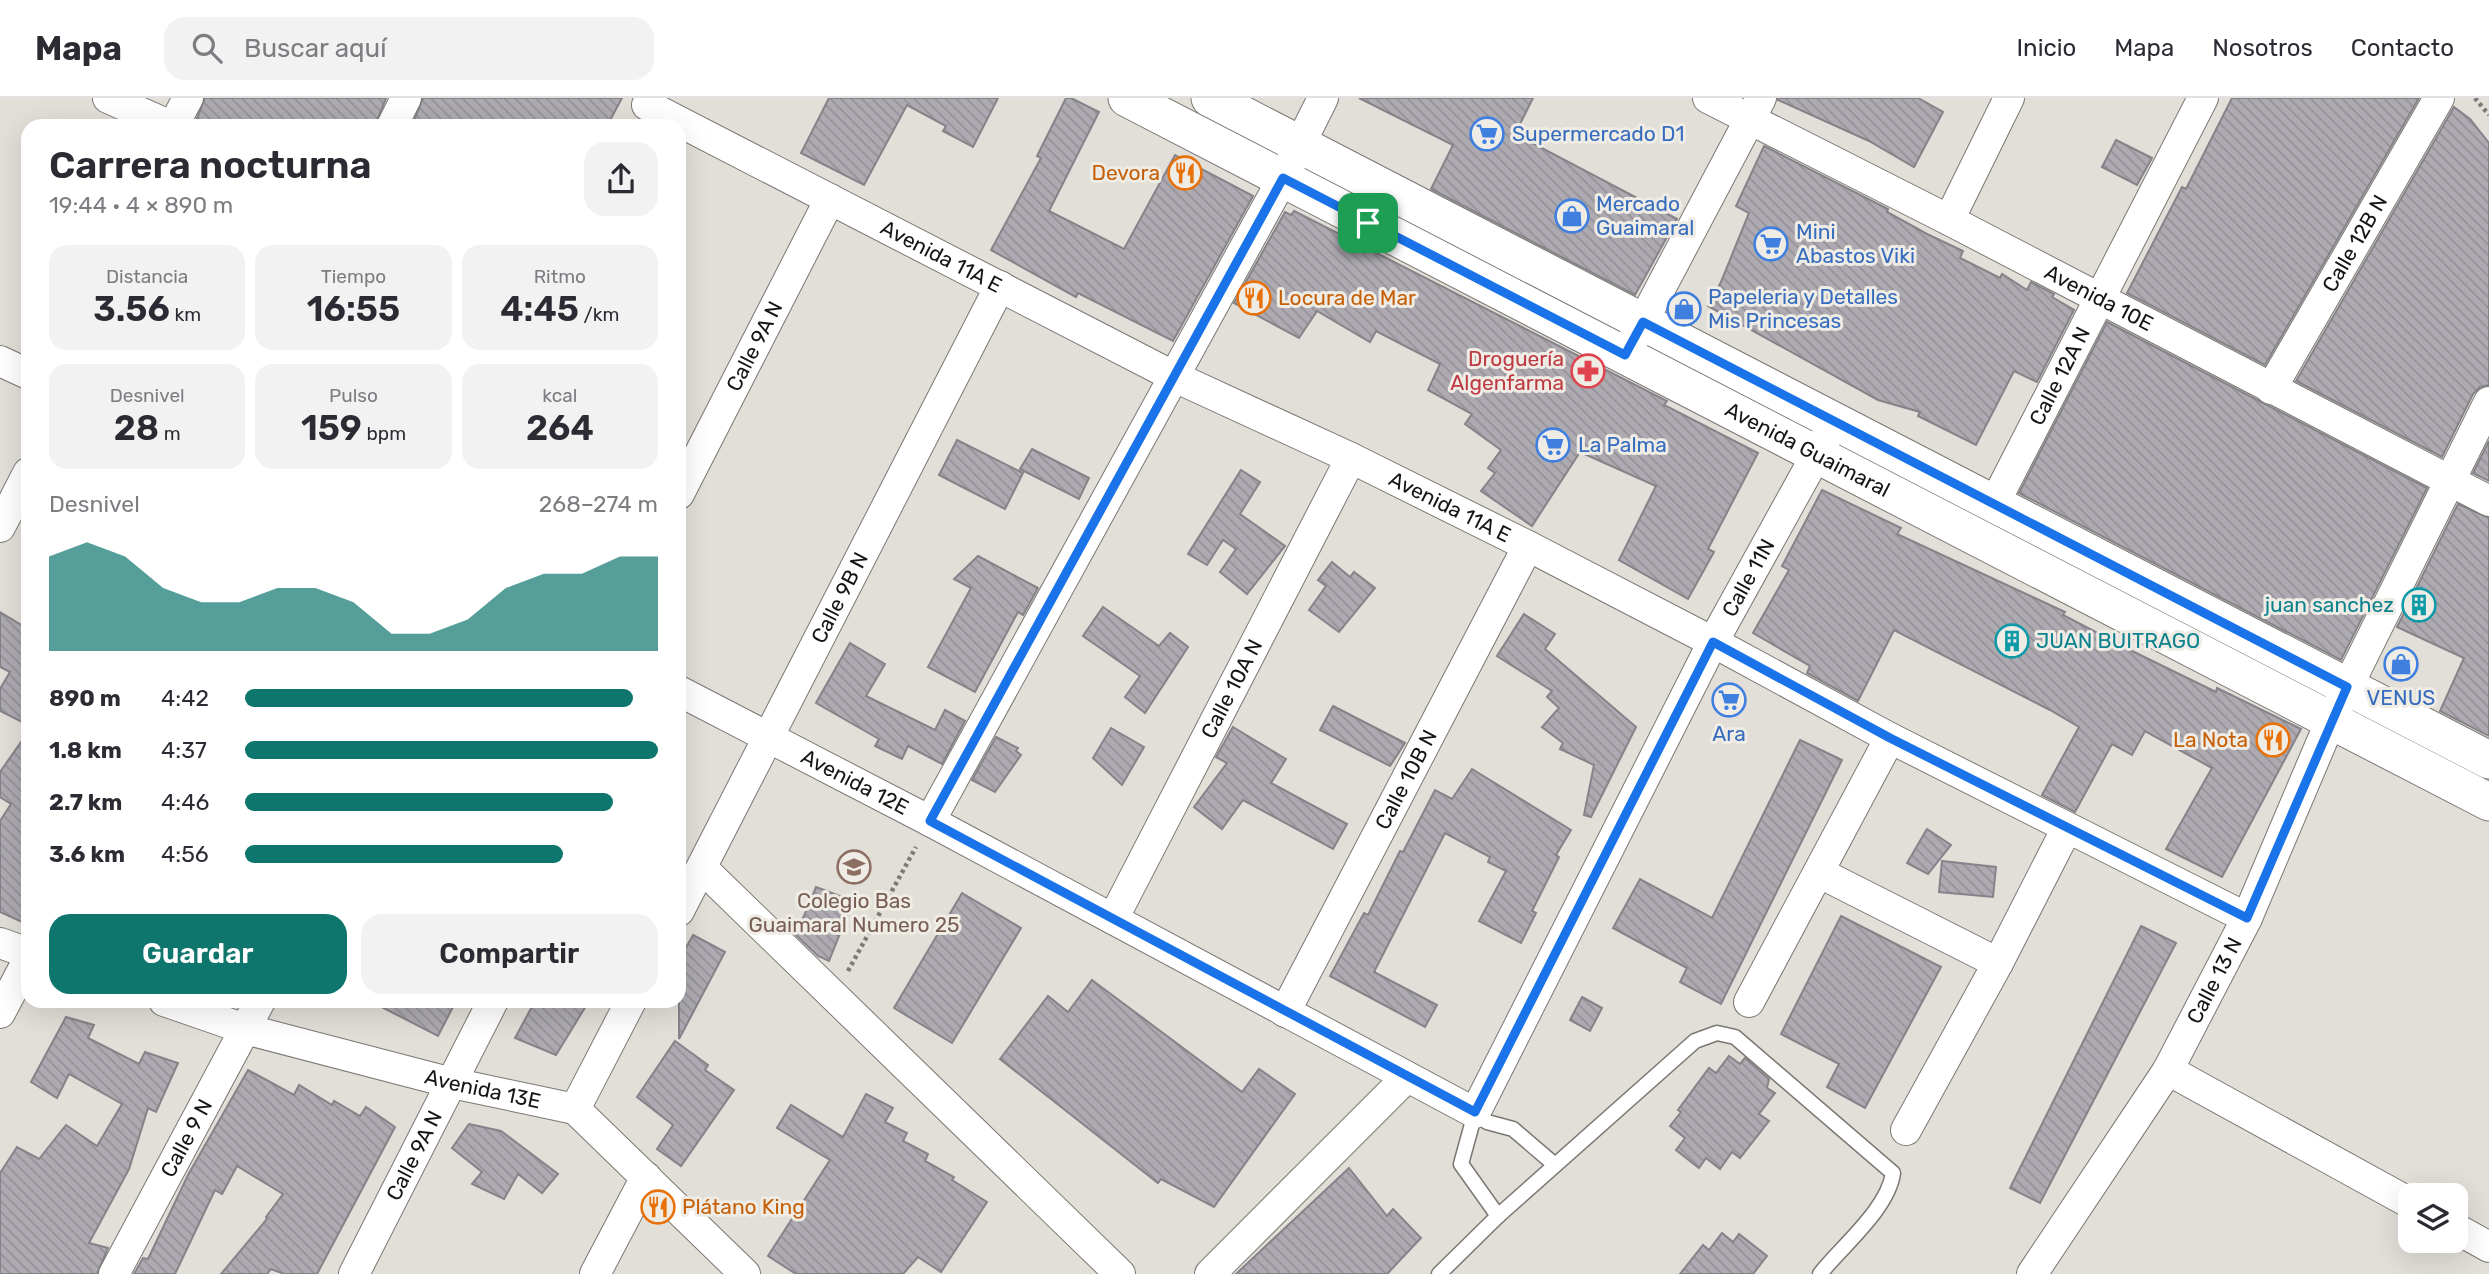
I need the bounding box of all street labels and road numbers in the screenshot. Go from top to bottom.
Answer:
street label: Calle 12B N [2317,190,2392,296]
street label: Avenida 11A E [877,215,1006,298]
street label: Avenida 10E [2041,259,2157,336]
street label: Calle 9A N [721,297,788,395]
street label: Calle 12A N [2024,322,2095,429]
street label: Avenida Guaimaral [1721,396,1894,502]
street label: Avenida 11A E [1385,466,1515,547]
street label: Calle 11N [1716,534,1780,621]
street label: Calle 9B N [806,548,873,647]
street label: Calle 10A N [1195,635,1267,742]
street label: Calle 10B N [1369,725,1442,834]
street label: Avenida 12E [797,743,913,820]
street label: Calle 13 N [2181,933,2247,1028]
street label: Avenida 13E [422,1063,543,1113]
street label: Calle 9 N [155,1095,217,1181]
street label: Calle 9A N [381,1106,447,1204]

